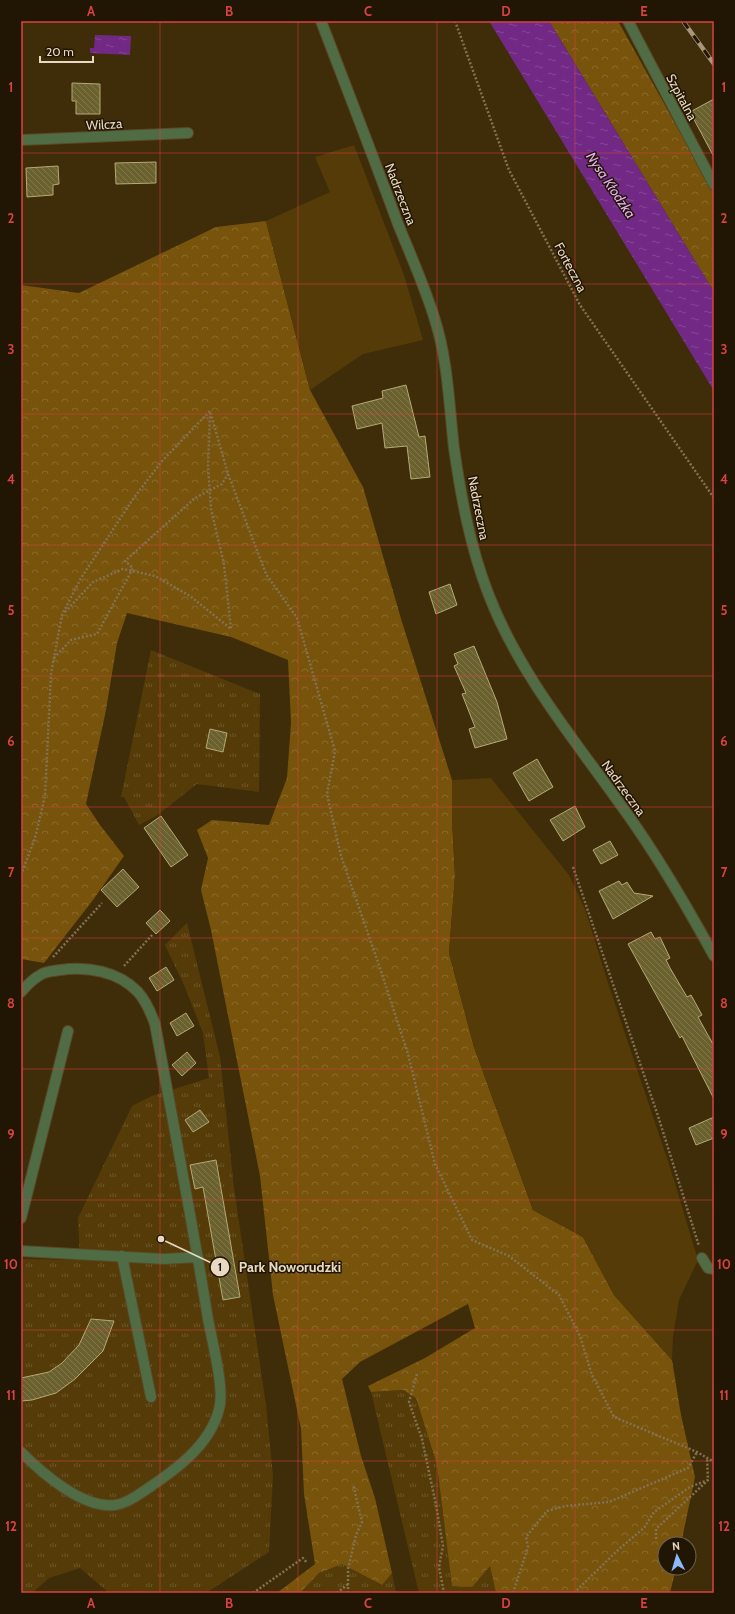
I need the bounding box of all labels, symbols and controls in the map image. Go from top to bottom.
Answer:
text: A [87,3,96,19]
text: B [225,3,233,19]
text: C [364,3,372,19]
text: D [501,3,511,19]
text: E [640,3,648,19]
scale bar [40,38,93,64]
text: 20 m [46,44,74,59]
street label: Szpitalna [663,71,701,124]
text: 1 [9,79,13,95]
text: 1 [722,79,726,95]
street label: Wilcza [85,115,123,133]
water label: Nysa Kłodzka [582,148,640,222]
street label: Nadrzeczna [382,161,420,228]
text: 2 [8,210,15,226]
text: 2 [721,210,728,226]
street label: Forteczna [551,239,591,295]
text: 3 [7,341,15,357]
text: 3 [720,341,728,357]
text: 4 [7,471,15,487]
text: 4 [720,471,728,487]
street label: Nadrzeczna [465,475,493,542]
text: 5 [8,602,15,618]
text: 5 [721,602,728,618]
text: 6 [7,733,15,749]
text: 6 [720,733,728,749]
street label: Nadrzeczna [598,757,650,820]
text: 7 [8,864,15,880]
text: 7 [721,864,728,880]
text: 8 [7,995,15,1011]
text: 8 [720,995,728,1011]
text: 9 [7,1126,15,1142]
text: 9 [720,1126,728,1142]
callout: Park Noworudzki [210,1254,349,1280]
text: 10 [4,1256,18,1272]
text: 10 [717,1256,731,1272]
text: Park Noworudzki [239,1258,341,1276]
text: 1 [218,1259,222,1274]
text: 11 [6,1387,16,1403]
text: 11 [719,1387,729,1403]
text: 12 [5,1518,17,1534]
text: 12 [718,1518,730,1534]
north arrow [657,1536,697,1576]
text: N [672,1539,681,1553]
text: A [87,1595,96,1611]
text: B [225,1595,233,1611]
text: C [364,1595,372,1611]
text: D [501,1595,511,1611]
text: E [640,1595,648,1611]

